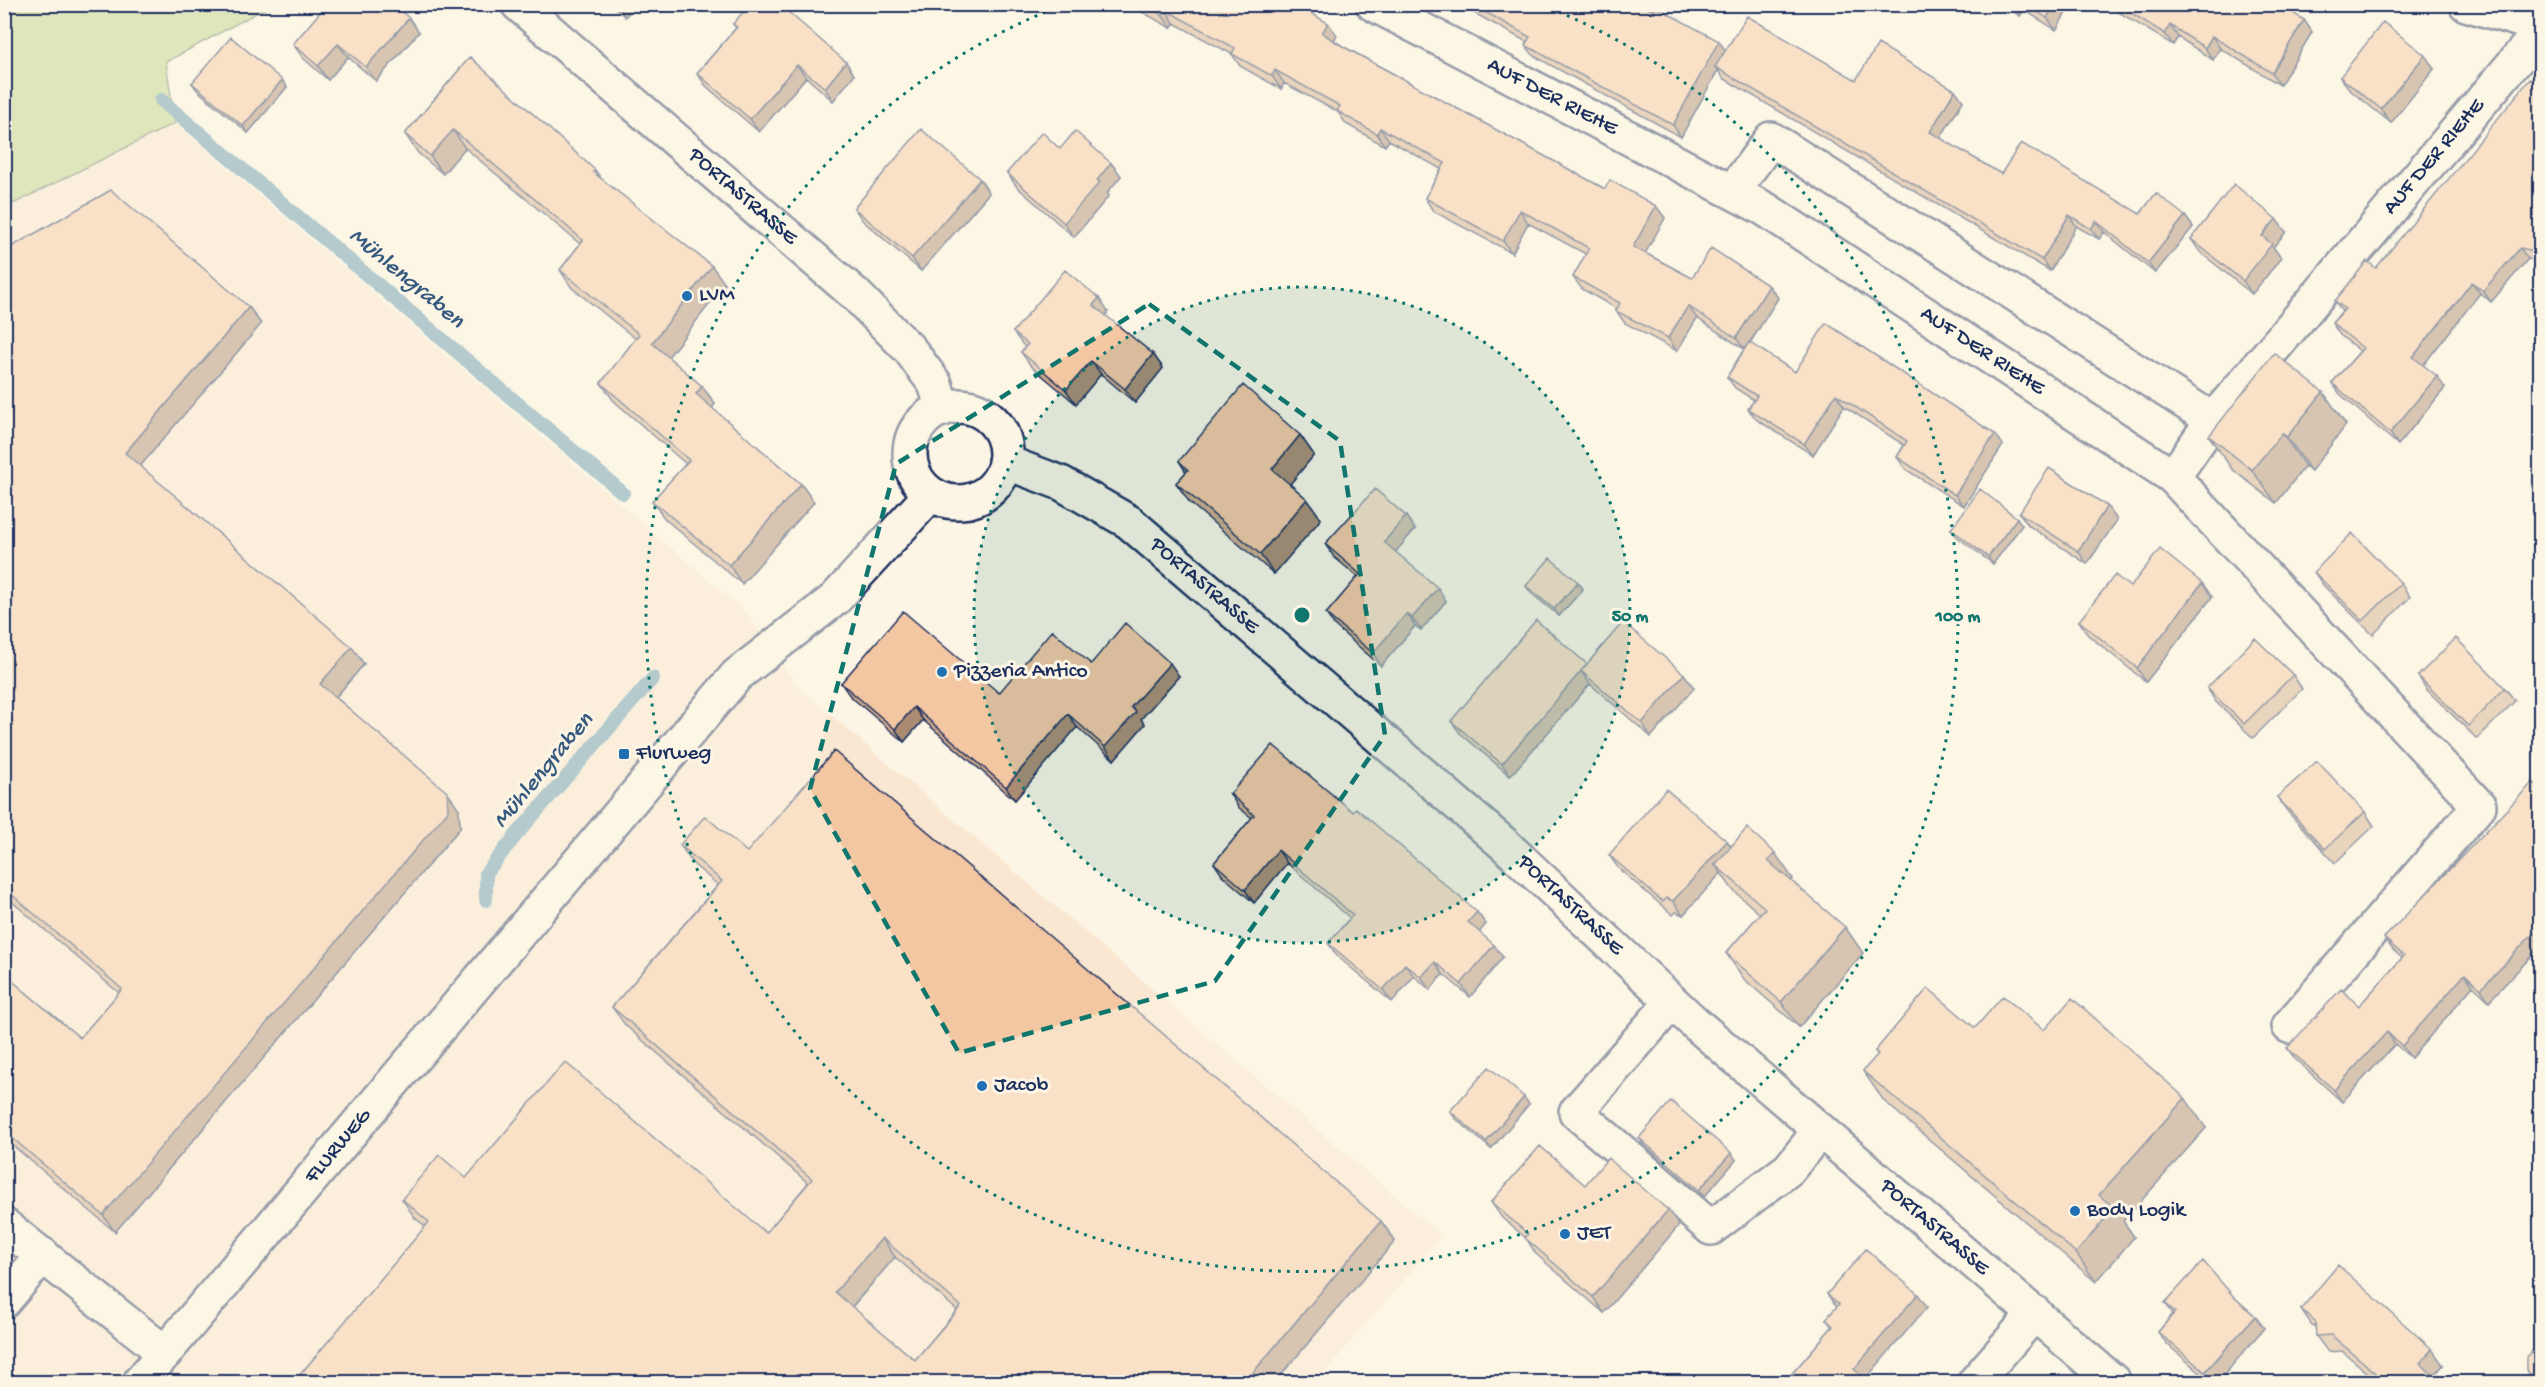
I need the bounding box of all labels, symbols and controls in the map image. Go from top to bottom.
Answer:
street label: AUF DER RIEHE [1482,53,1623,143]
street label: AUF DER RIEHE [2378,93,2492,220]
street label: PORTASTRASSE [682,142,803,252]
water label: Mühlengraben [342,222,470,336]
place label: LVM [699,283,735,309]
marker: LVM [680,289,694,303]
street label: AUF DER RIEHE [1915,301,2050,403]
street label: PORTASTRASSE [1143,532,1265,641]
centre of rings [1292,605,1312,625]
text: 50 m [1612,607,1649,628]
text: 100 m [1935,607,1981,628]
place label: Pizzeria Antico [953,659,1088,685]
marker: Pizzeria Antico [935,665,949,679]
water label: Mühlengraben [487,707,601,835]
place label: Flurweg [635,741,711,767]
marker: Flurweg [617,747,631,761]
street label: PORTASTRASSE [1511,849,1629,963]
place label: Jacob [994,1073,1049,1099]
marker: Jacob [975,1079,989,1093]
street label: FLURWEG [299,1103,378,1190]
street label: PORTASTRASSE [1873,1173,1995,1283]
place label: Body Logik [2086,1198,2187,1224]
marker: Body Logik [2068,1204,2082,1218]
place label: JET [1577,1221,1612,1247]
marker: JET [1558,1227,1572,1241]

